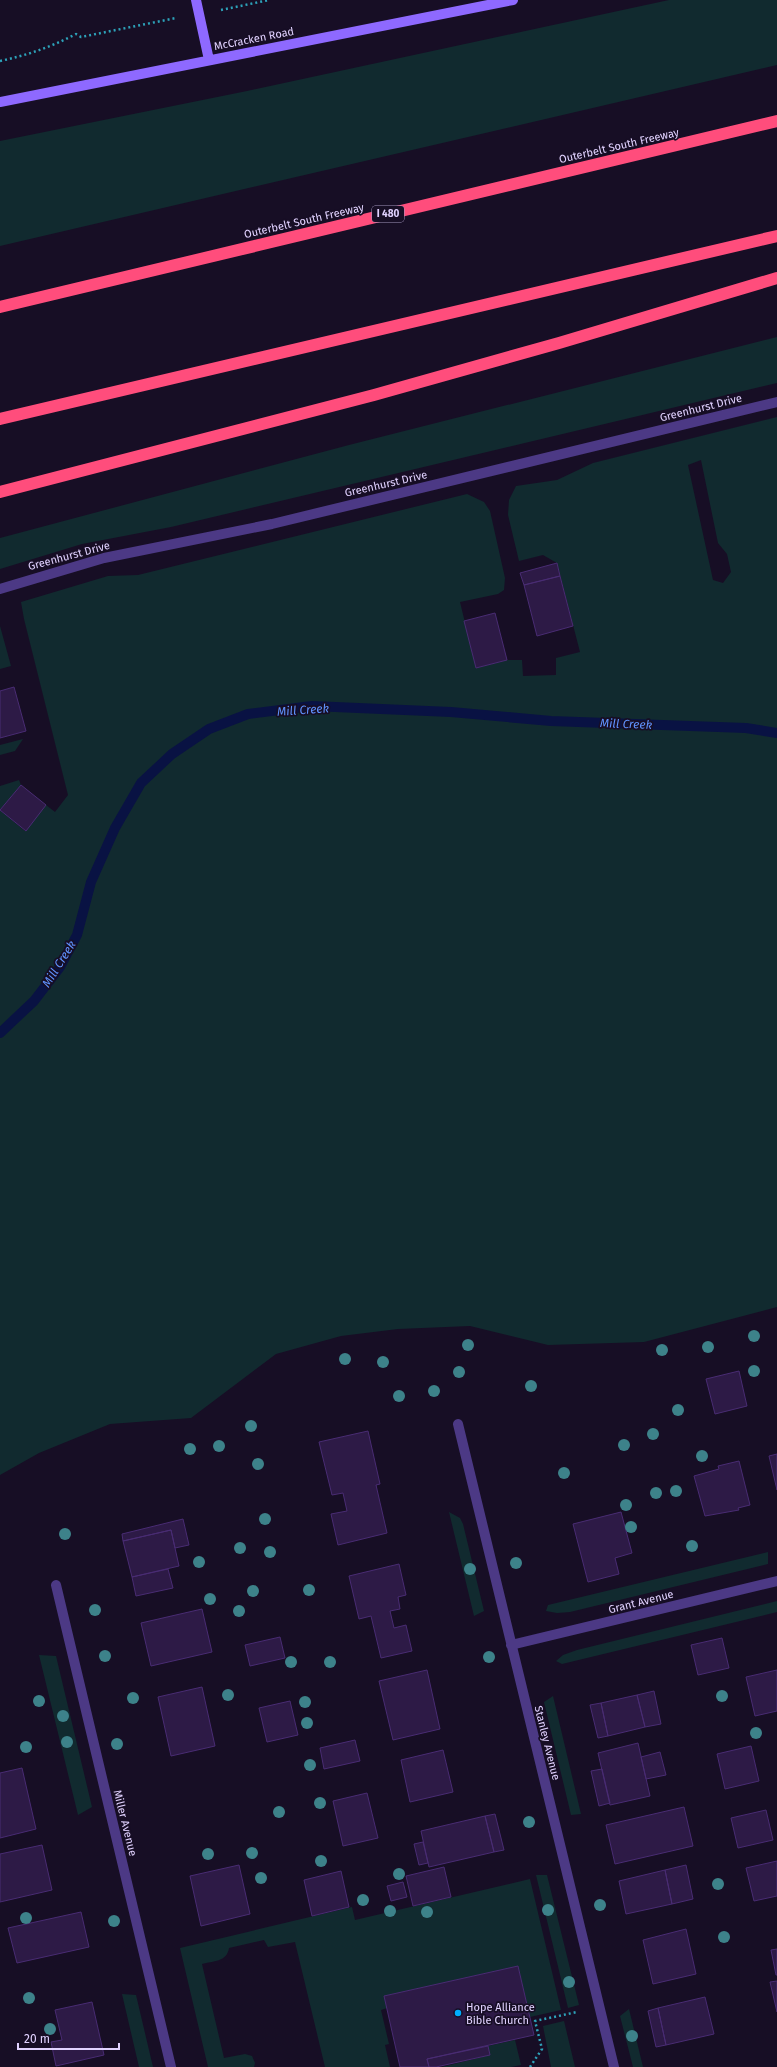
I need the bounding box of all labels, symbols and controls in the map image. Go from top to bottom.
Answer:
street label: McCracken Road [213,25,295,53]
street label: Outerbelt South Freeway [558,126,681,166]
street label: Outerbelt South Freeway [243,201,366,241]
road number: I 480 [372,206,404,222]
street label: Greenhurst Drive [659,392,743,424]
street label: Greenhurst Drive [344,468,428,500]
street label: Greenhurst Drive [27,539,111,573]
water label: Mill Creek [276,701,330,719]
water label: Mill Creek [600,716,653,732]
water label: Mill Creek [39,938,79,990]
street label: Grant Avenue [607,1588,675,1616]
street label: Stanley Avenue [531,1704,563,1782]
street label: Miller Avenue [111,1789,139,1857]
place label: Hope Alliance Bible Church [466,2001,535,2027]
marker: Hope Alliance Bible Church [453,2008,463,2018]
scale bar [18,2025,119,2051]
text: 20 m [24,2032,50,2046]

